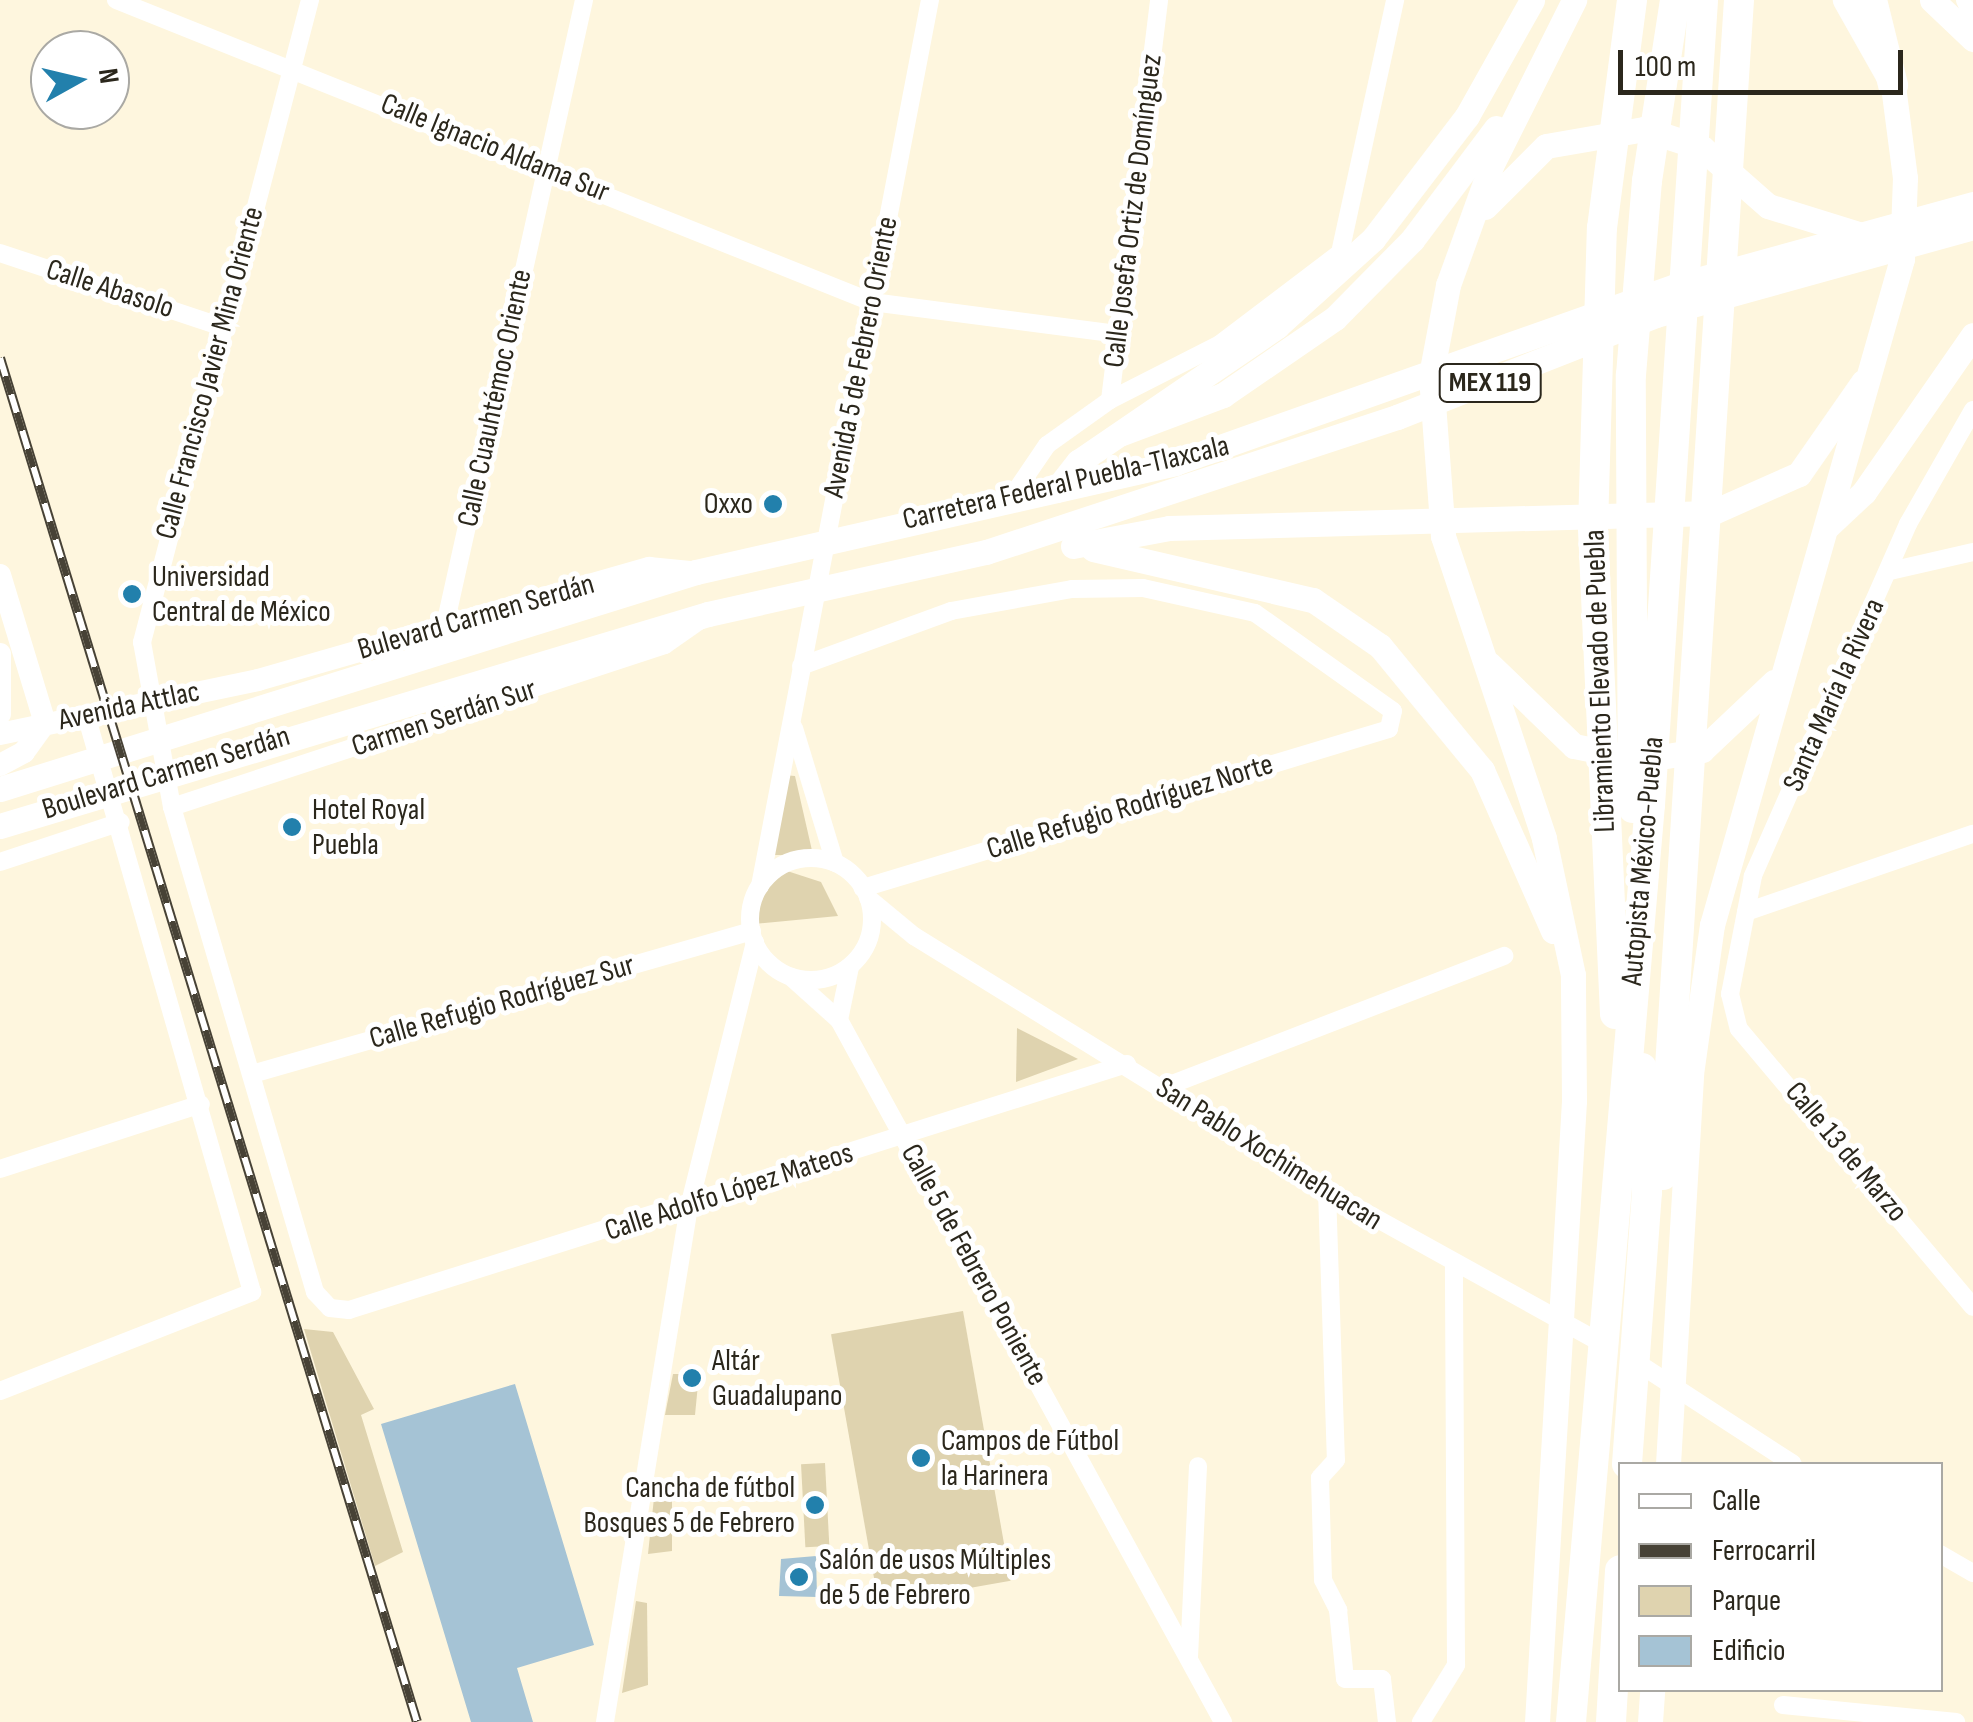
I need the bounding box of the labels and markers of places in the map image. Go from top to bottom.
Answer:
place label: Oxxo [704,486,753,522]
marker: Oxxo [762,493,784,515]
place label: Universidad Central de México [152,559,331,630]
marker: Universidad Central de México [121,583,143,605]
place label: Hotel Royal Puebla [312,792,425,862]
marker: Hotel Royal Puebla [281,816,303,838]
place label: Altár Guadalupano [712,1343,843,1414]
marker: Altár Guadalupano [681,1367,703,1389]
place label: Campos de Fútbol la Harinera [941,1423,1119,1494]
marker: Campos de Fútbol la Harinera [910,1447,932,1469]
place label: Cancha de fútbol Bosques 5 de Febrero [583,1470,795,1540]
marker: Cancha de fútbol Bosques 5 de Febrero [804,1494,826,1516]
place label: Salón de usos Múltiples de 5 de Febrero [819,1542,1051,1612]
marker: Salón de usos Múltiples de 5 de Febrero [788,1566,810,1588]

